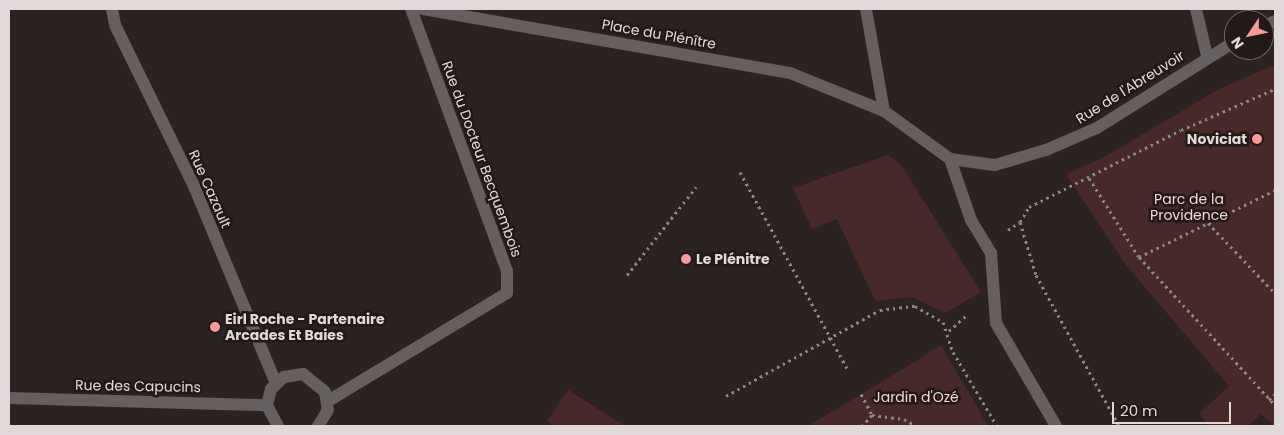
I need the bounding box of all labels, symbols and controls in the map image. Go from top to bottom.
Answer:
north arrow [1224,10,1274,60]
street label: Place du Plénître [601,16,717,52]
text: N [1226,33,1249,53]
street label: Rue de l'Abreuvoir [1073,47,1187,127]
street label: Rue du Docteur Becquembois [439,59,525,259]
place label: Noviciat [1187,131,1247,147]
marker: Noviciat [1251,133,1263,145]
street label: Rue Cazault [185,147,235,231]
park label: Parc de la Providence [1150,191,1228,223]
place label: Le Plénitre [696,251,770,267]
marker: Le Plénitre [680,253,692,265]
place label: Eirl Roche - Partenaire Arcades Et Baies [225,311,385,344]
marker: Eirl Roche - Partenaire Arcades Et Baies [209,321,221,333]
street label: Rue des Capucins [75,377,201,395]
park label: Jardin d'Ozé [873,389,959,405]
scale bar [1114,392,1233,424]
text: 20 m [1120,400,1158,421]

